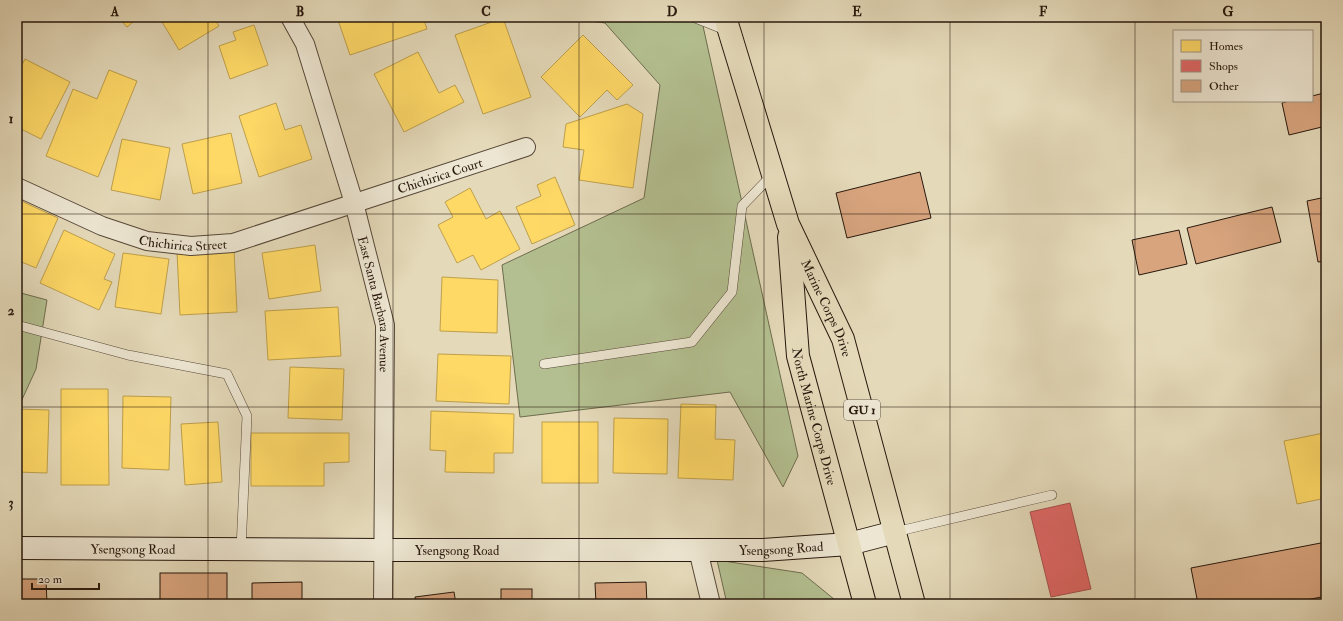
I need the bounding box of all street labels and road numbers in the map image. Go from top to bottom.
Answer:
street label: Chichirica Court [396,155,485,198]
street label: Chichirica Street [136,232,227,255]
street label: East Santa Barbara Avenue [354,235,392,373]
street label: Marine Corps Drive [797,257,855,359]
street label: North Marine Corps Drive [788,347,840,488]
road number: GU 1 [844,400,880,420]
street label: Ysengsong Road [739,539,824,559]
street label: Ysengsong Road [91,541,176,558]
street label: Ysengsong Road [415,543,500,559]

